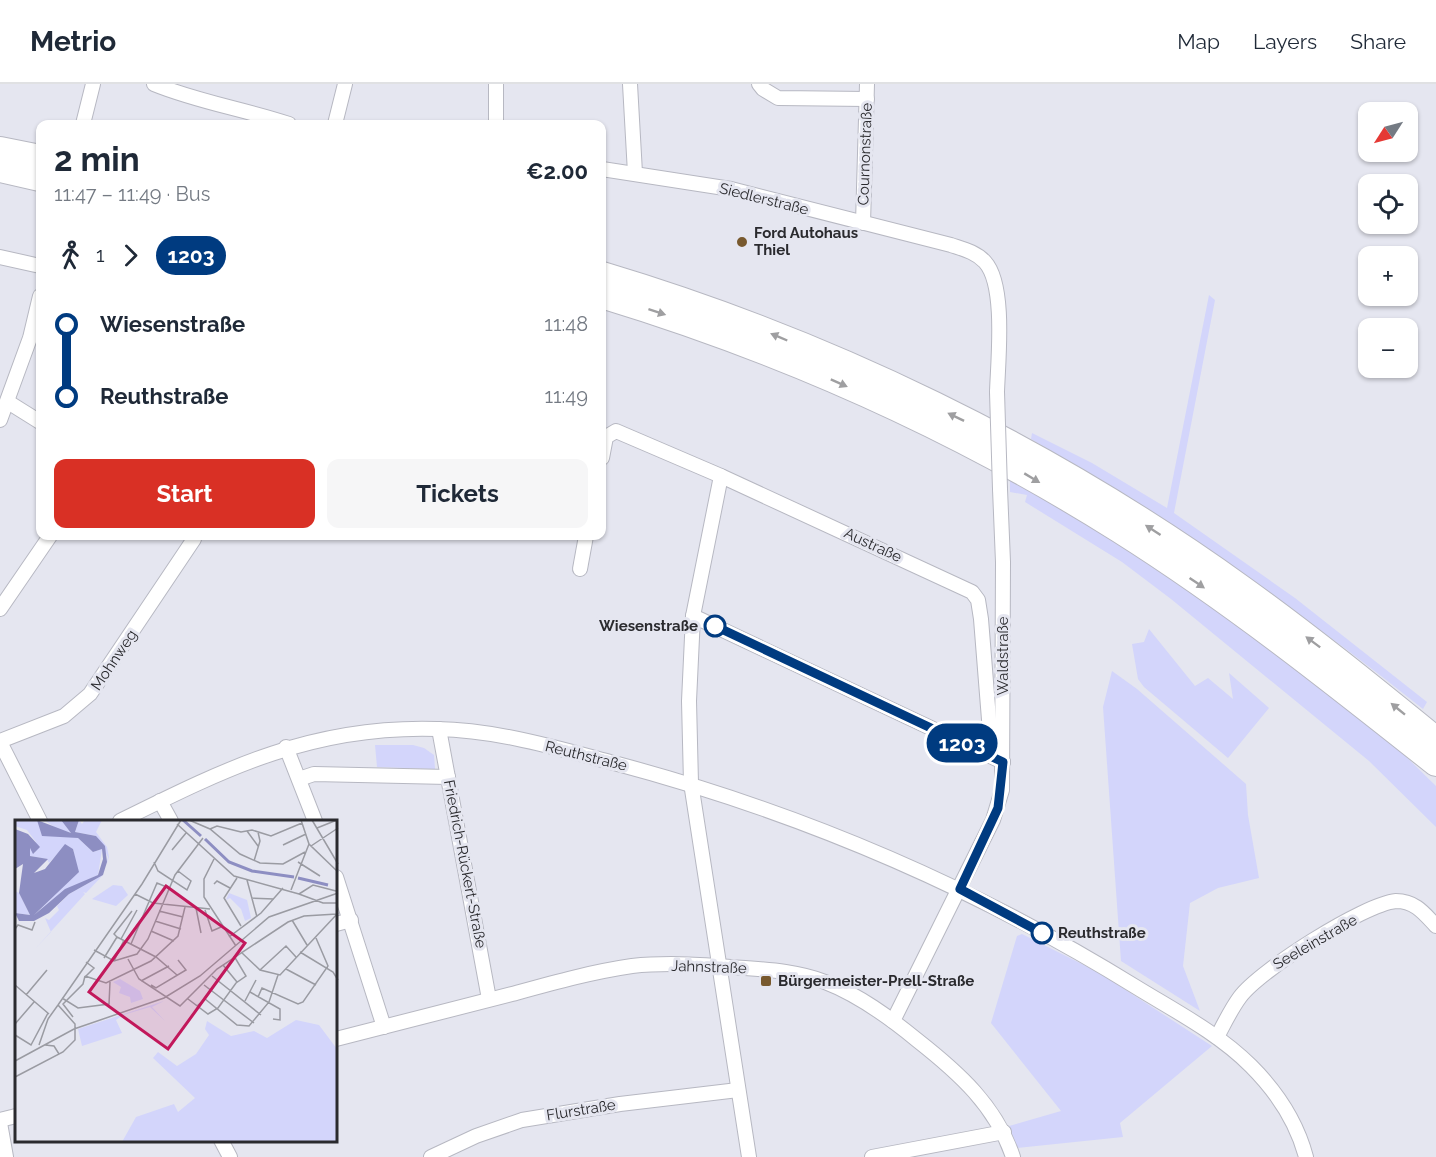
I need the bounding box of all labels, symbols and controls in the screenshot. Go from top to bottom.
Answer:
text: Metrio [30,25,116,58]
text: Map [1177,29,1220,54]
text: Layers [1253,29,1317,54]
text: Share [1350,29,1406,54]
street label: Cournonstraße [854,102,876,206]
north arrow [1358,102,1418,162]
map controls [1358,102,1418,378]
text: 2 min [54,140,140,179]
text: €2.00 [526,158,588,184]
button: locate [1358,174,1418,234]
street label: Siedlerstraße [717,179,811,219]
text: 11:47 – 11:49 · Bus [54,182,210,206]
place label: Ford Autohaus Thiel [754,224,858,259]
marker: Ford Autohaus Thiel [735,235,749,249]
icon: walk [54,239,87,272]
icon: forward [114,239,147,272]
text: 1 [96,243,105,267]
text: 1203 [168,243,214,268]
button: + [1358,246,1418,306]
one-way arrow [648,307,666,317]
text: Wiesenstraße [100,311,245,337]
text: 11:48 [544,312,588,336]
button: − [1358,318,1418,378]
one-way arrow [769,332,787,342]
one-way arrow [830,378,848,388]
text: Reuthstraße [100,383,229,409]
text: 11:49 [544,384,588,408]
one-way arrow [948,412,965,421]
button: Start [54,459,315,528]
button: Tickets [327,459,588,528]
one-way arrow [1024,473,1040,484]
street label: Austraße [841,524,905,566]
one-way arrow [1146,524,1162,536]
one-way arrow [1189,577,1206,588]
marker: Wiesenstraße [704,615,726,637]
street label: Waldstraße [994,616,1012,696]
place label: Wiesenstraße [599,617,698,635]
street label: Mohnweg [87,626,141,694]
one-way arrow [1305,637,1320,649]
one-way arrow [1390,703,1405,715]
line badge: 1203 [920,724,1004,762]
text: 1203 [939,731,985,756]
street label: Reuthstraße [543,737,629,775]
street label: Friedrich-Rückert-Straße [440,778,490,950]
inset map [15,820,338,1142]
street label: Seeleinstraße [1270,911,1361,973]
marker: Reuthstraße [1031,922,1053,944]
place label: Reuthstraße [1058,924,1146,942]
street label: Jahnstraße [671,957,747,977]
place label: Bürgermeister-Prell-Straße [778,972,974,990]
marker: Bürgermeister-Prell-Straße [759,974,773,988]
street label: Flurstraße [545,1096,617,1124]

